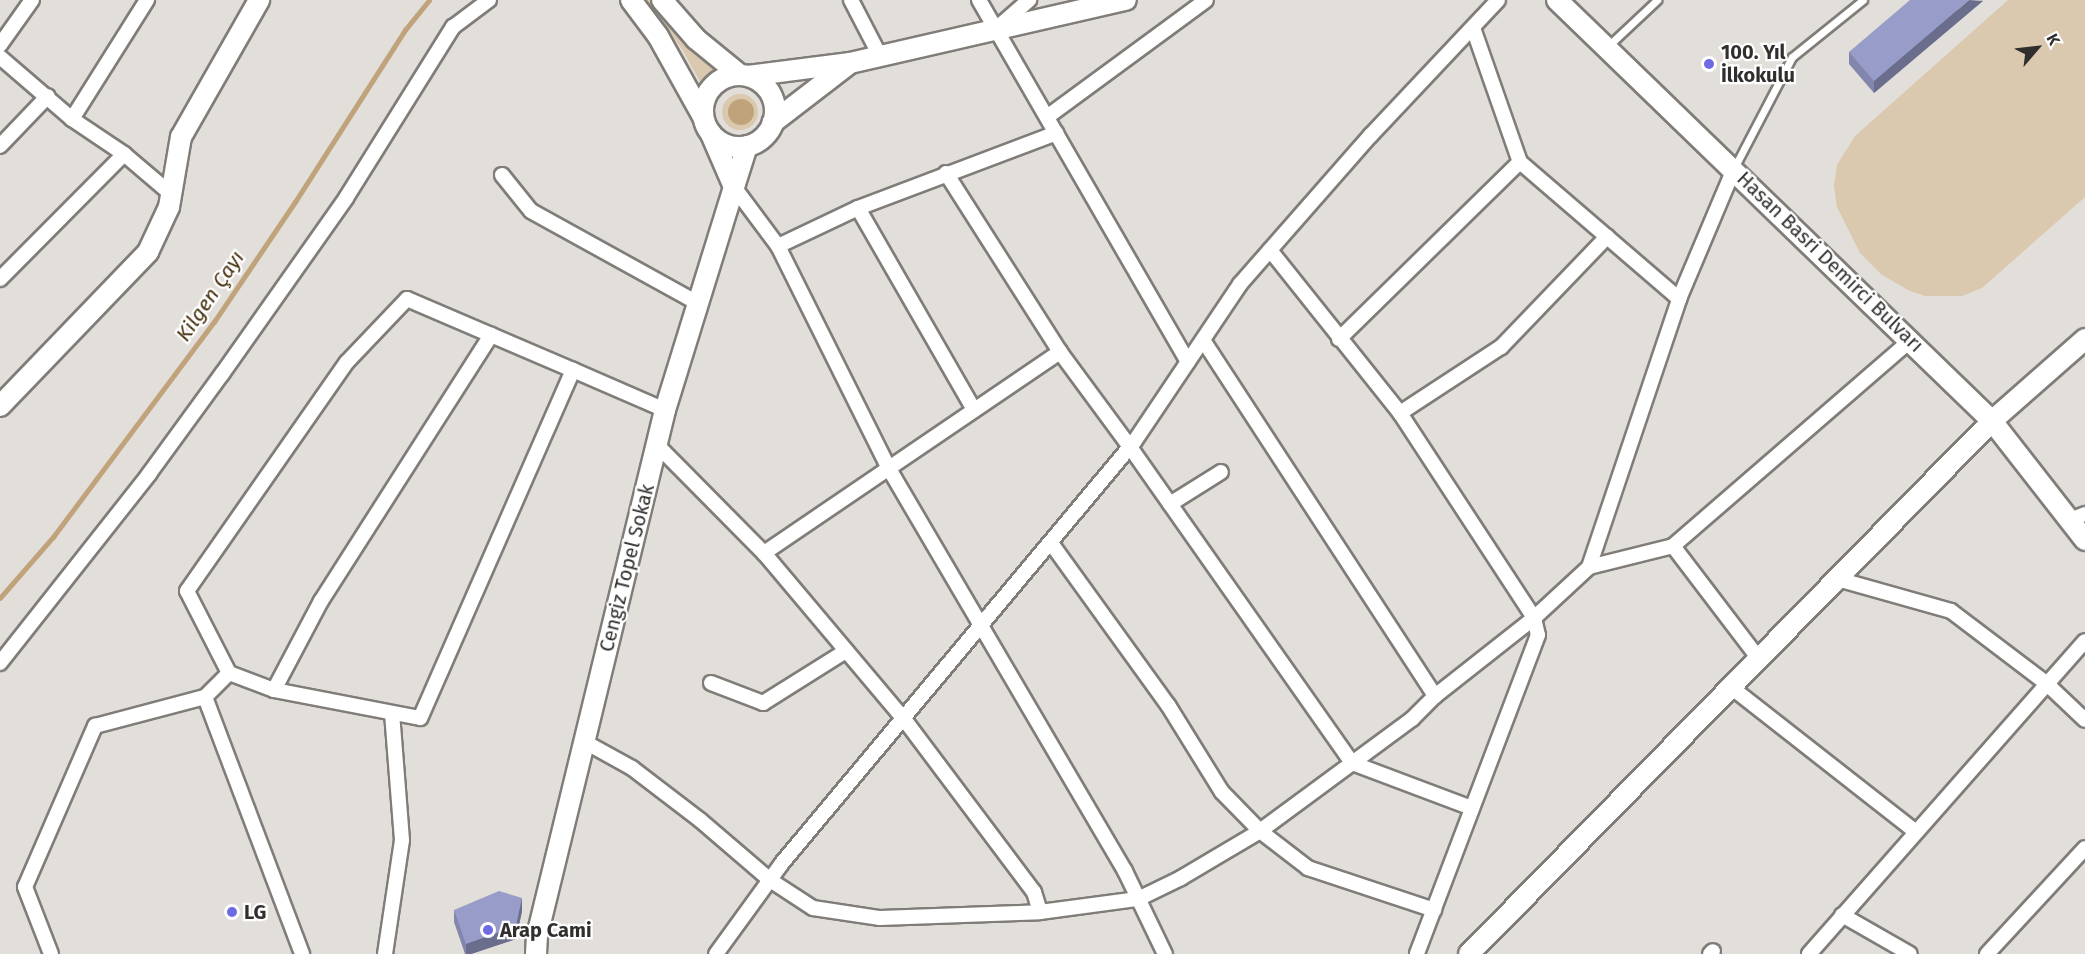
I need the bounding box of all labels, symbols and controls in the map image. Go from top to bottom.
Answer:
north arrow [2007,18,2067,78]
text: K [2043,30,2064,48]
place label: 100. Yıl İlkokulu [1721,40,1795,87]
marker: 100. Yıl İlkokulu [1702,57,1716,71]
street label: Hasan Basri Demirci Bulvarı [1732,167,1928,357]
water label: Kilgen Çayı [171,246,249,346]
street label: Cengiz Topel Sokak [595,482,659,654]
place label: LG [244,900,266,924]
marker: LG [225,905,239,919]
place label: Arap Cami [500,918,592,942]
marker: Arap Cami [481,923,495,937]

